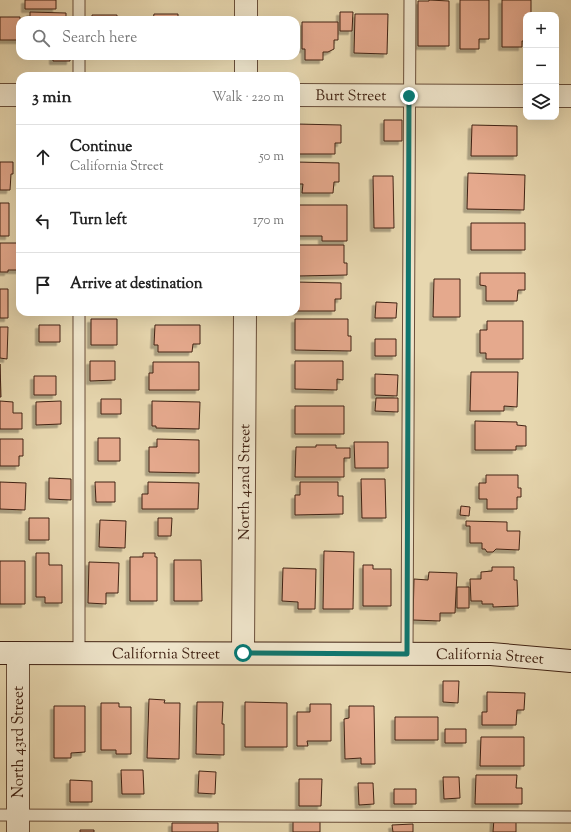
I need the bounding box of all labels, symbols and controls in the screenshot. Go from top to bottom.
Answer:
map controls [523,12,559,120]
button: + [523,12,559,48]
search box [16,16,300,60]
icon: search [30,27,52,49]
text: Search here [62,28,137,49]
button: − [523,48,559,84]
button: layers [523,84,559,120]
text: 3 min [32,86,71,110]
street label: Burt Street [316,86,386,107]
route end [400,87,418,105]
text: Walk · 220 m [212,89,284,107]
text: Continue [70,137,132,158]
icon: ahead [32,146,54,168]
text: 50 m [259,148,284,166]
text: California Street [70,158,164,176]
icon: left [32,210,54,232]
text: Turn left [70,210,127,231]
text: 170 m [253,212,284,230]
icon: arrive [32,274,54,296]
text: Arrive at destination [70,274,203,295]
street label: North 42nd Street [235,424,256,540]
street label: California Street [112,644,220,665]
route start [234,644,252,662]
street label: California Street [436,645,545,671]
street label: North 43rd Street [9,686,30,798]

